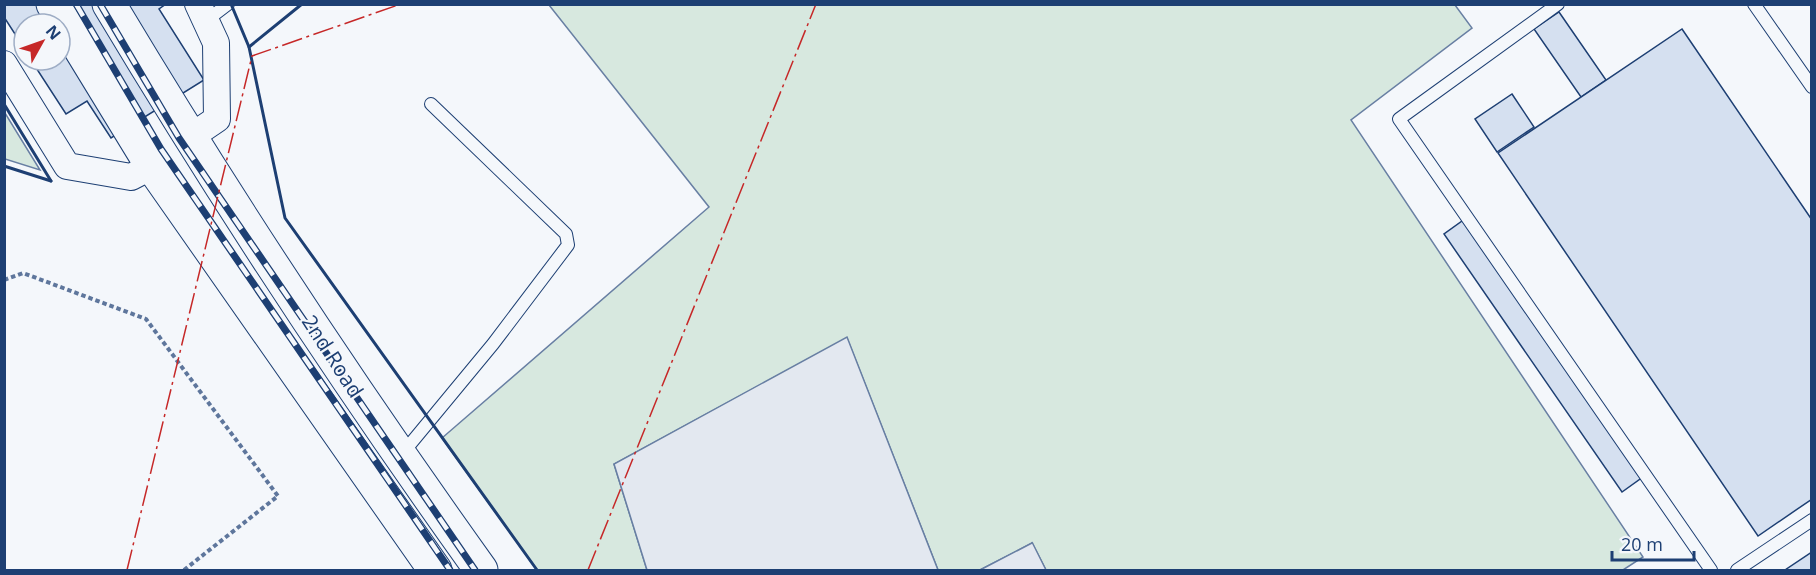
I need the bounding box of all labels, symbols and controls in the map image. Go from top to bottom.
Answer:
north arrow [12,12,72,72]
text: N [41,20,66,44]
street label: 2nd Road [296,309,370,403]
scale bar [1612,524,1694,562]
text: 20 m [1621,532,1663,556]

